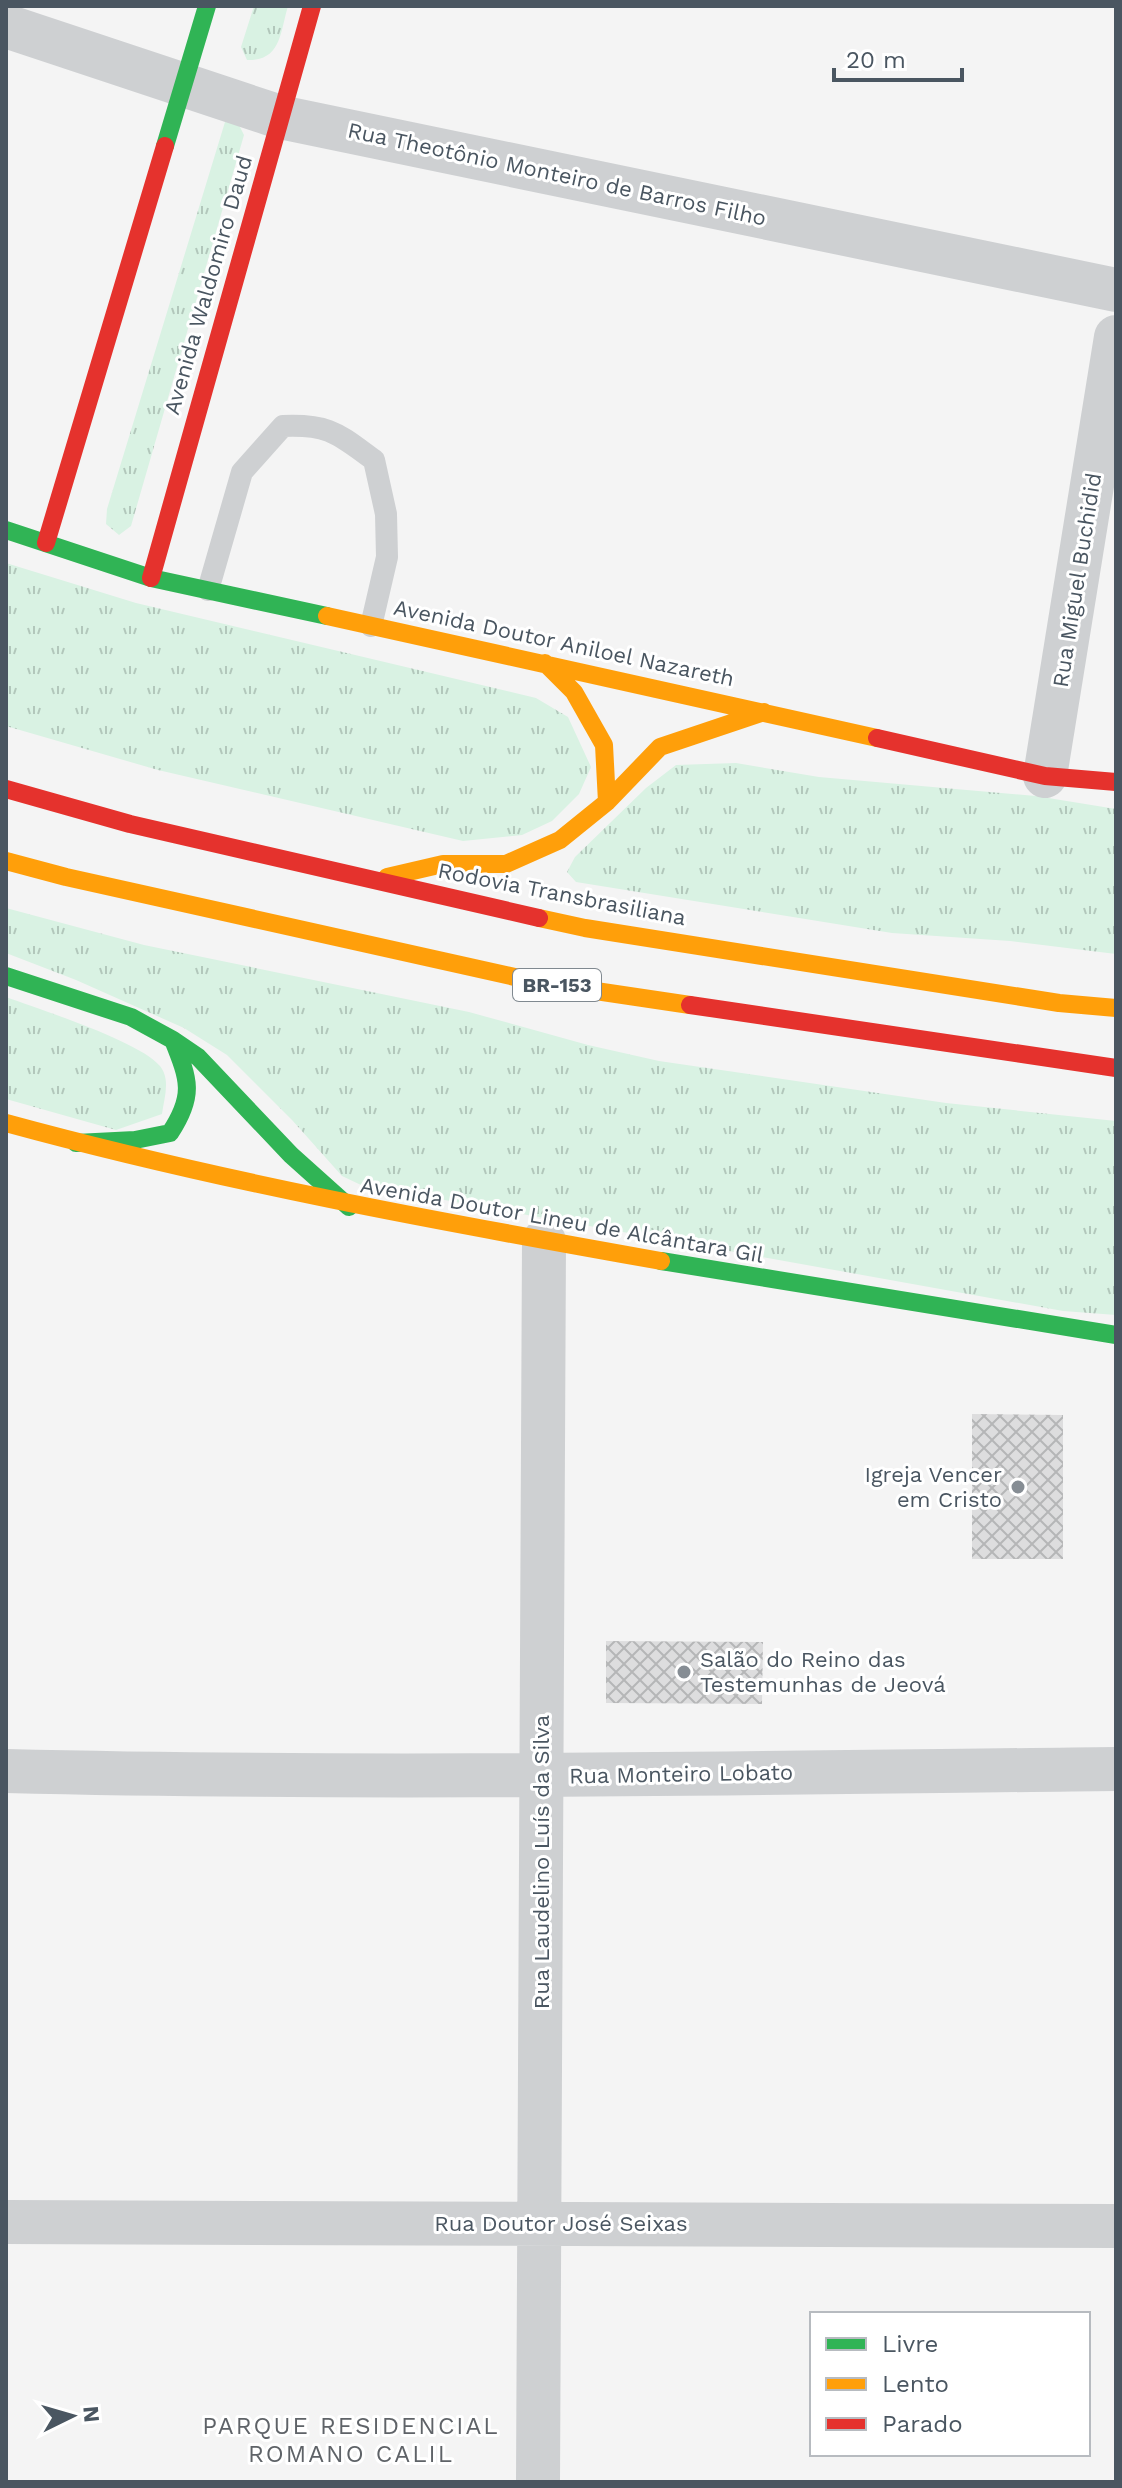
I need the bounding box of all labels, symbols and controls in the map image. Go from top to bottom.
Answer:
scale bar [834,32,962,82]
text: 20 m [846,46,906,74]
street label: Rua Theotônio Monteiro de Barros Filho [345,117,769,231]
street label: Avenida Waldomiro Daud [159,153,257,417]
street label: Rua Miguel Buchidid [1048,471,1106,689]
street label: Avenida Doutor Aniloel Nazareth [392,595,736,691]
street label: Rodovia Transbrasiliana [436,858,688,930]
road number: BR-153 [513,969,601,1001]
street label: Avenida Doutor Lineu de Alcântara Gil [358,1172,766,1268]
place label: Igreja Vencer em Cristo [865,1462,1002,1512]
marker: Igreja Vencer em Cristo [1009,1478,1027,1496]
place label: Salão do Reino das Testemunhas de Jeová [700,1647,946,1697]
marker: Salão do Reino das Testemunhas de Jeová [675,1663,693,1681]
street label: Rua Laudelino Luís da Silva [529,1715,554,2009]
street label: Rua Monteiro Lobato [569,1760,793,1788]
street label: Rua Doutor José Seixas [434,2211,688,2236]
legend [810,2312,1090,2456]
text: Livre [882,2330,938,2358]
text: Lento [882,2370,949,2398]
north arrow [32,2376,112,2456]
text: N [78,2405,105,2424]
text: Parado [882,2410,963,2438]
district label: PARQUE RESIDENCIAL ROMANO CALIL [202,2412,500,2468]

